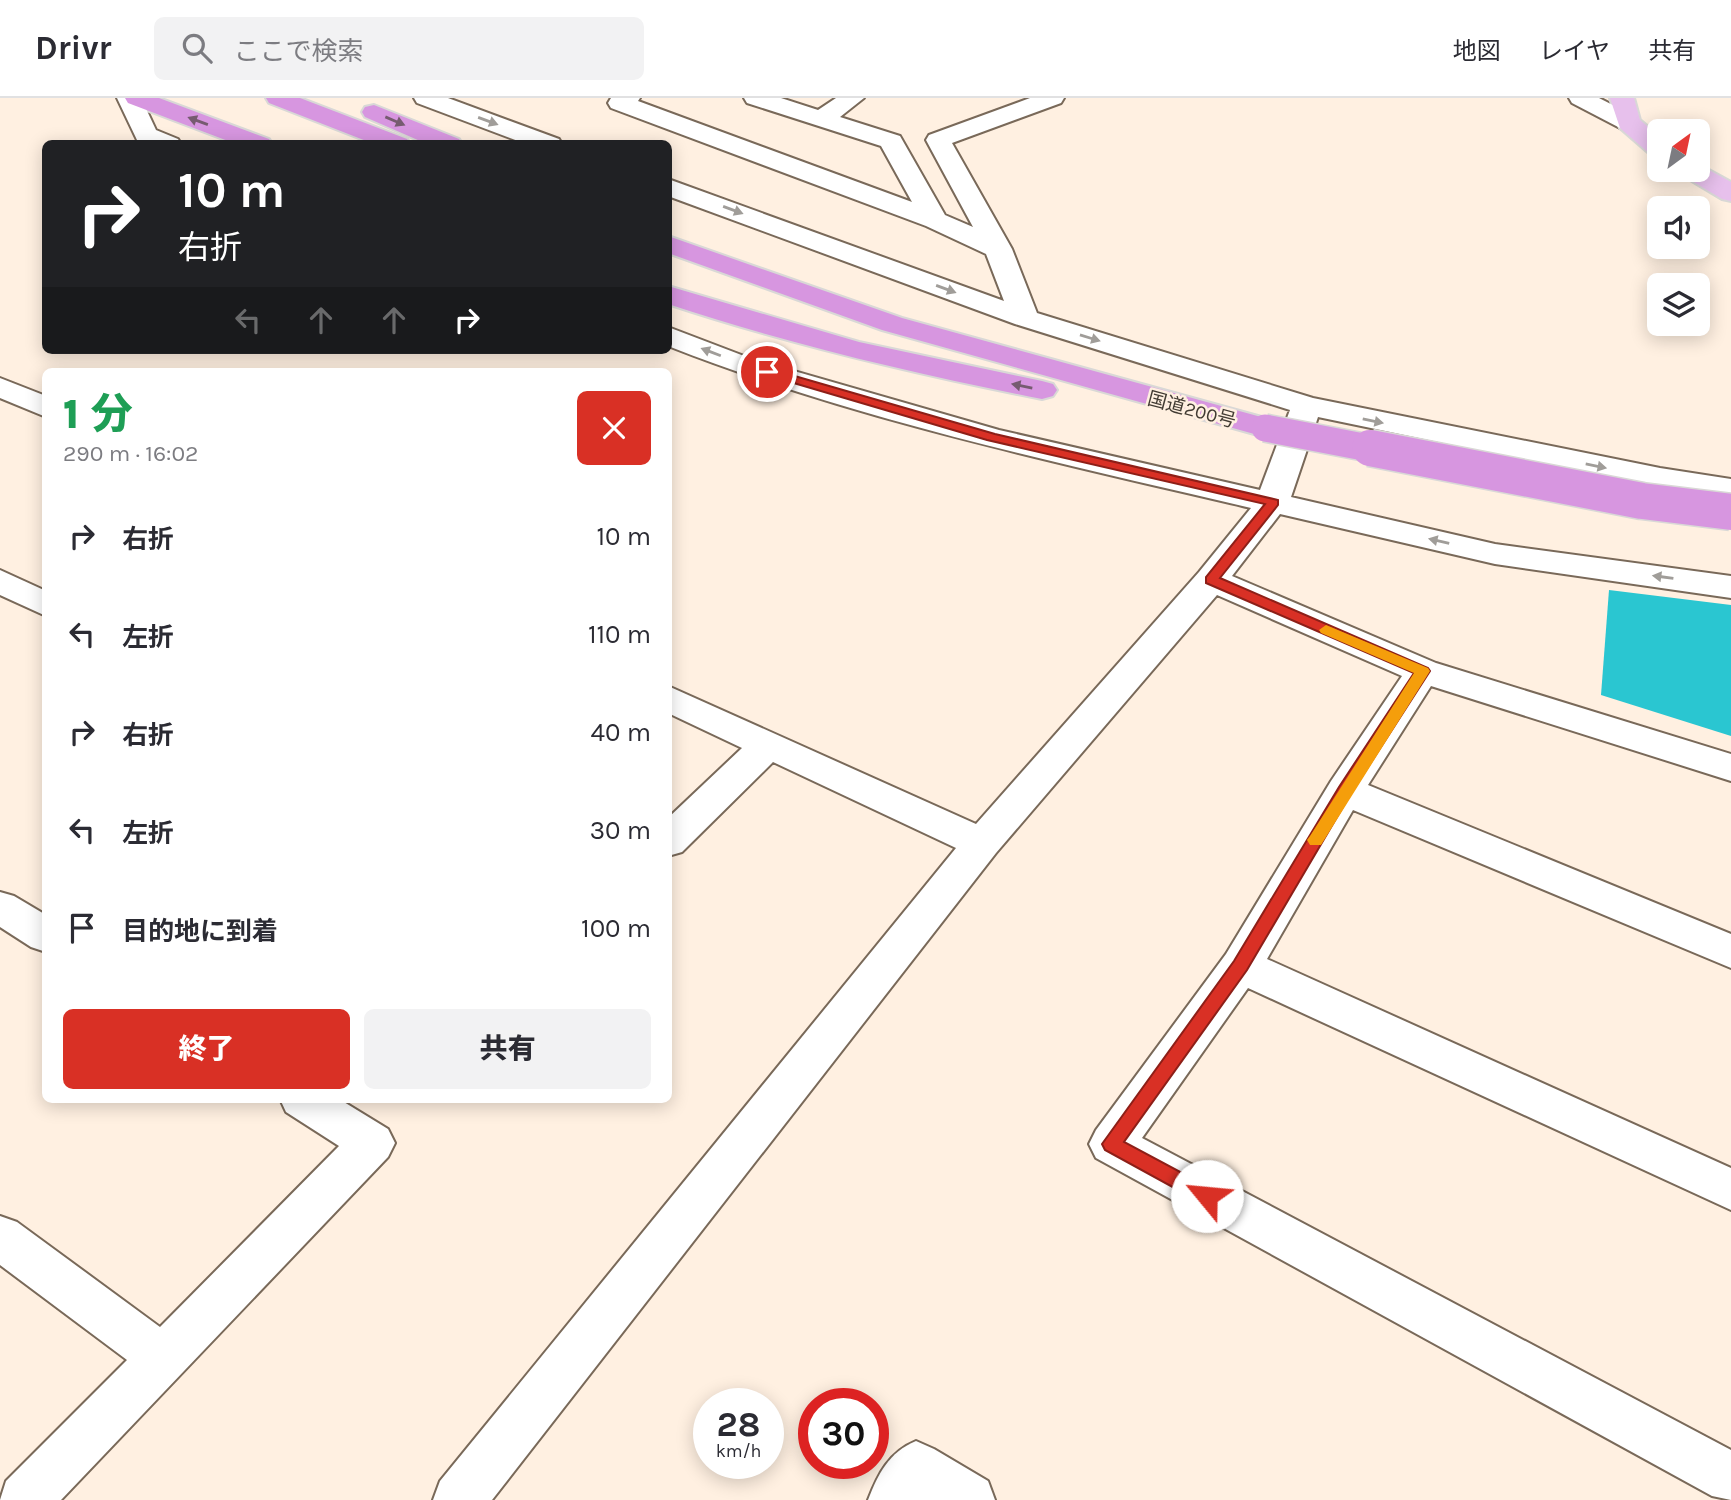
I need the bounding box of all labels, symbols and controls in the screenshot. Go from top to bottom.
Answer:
search box [154,17,644,80]
text: Drivr [35,29,112,67]
icon: search [178,29,216,67]
text: ここで検索 [234,36,364,67]
text: 地図 [1453,37,1501,65]
text: レイヤ [1539,37,1610,65]
text: 共有 [1648,37,1696,65]
one-way arrow [188,115,209,126]
one-way arrow [385,115,405,127]
one-way arrow [477,116,498,127]
north arrow [1647,119,1710,182]
map controls [1647,119,1710,336]
text: 10 m [178,162,285,219]
icon: right [63,168,154,259]
button: sound [1647,196,1710,259]
one-way arrow [722,205,743,216]
text: 右折 [178,229,242,266]
button: layers [1647,273,1710,336]
one-way arrow [936,284,957,295]
icon: left [229,301,267,339]
icon: ahead [302,301,340,339]
icon: ahead [375,301,413,339]
icon: right [448,301,486,339]
one-way arrow [1080,333,1101,344]
pin [737,342,797,402]
one-way arrow [700,347,721,358]
icon: arrive [748,353,786,391]
one-way arrow [1011,380,1033,391]
street label: 国道200号 [1145,388,1238,432]
text: 1 分 [63,389,132,439]
button: close [577,391,651,465]
one-way arrow [1362,415,1384,426]
text: 290 m · 16:02 [63,440,198,467]
one-way arrow [1585,461,1607,472]
icon: right [63,517,101,555]
text: 10 m [596,521,651,552]
text: 右折 [122,524,174,555]
one-way arrow [1428,535,1450,546]
one-way arrow [1652,572,1674,583]
icon: left [63,615,101,653]
text: 110 m [588,619,651,650]
text: 左折 [122,622,174,653]
icon: right [63,713,101,751]
text: 40 m [591,717,651,748]
text: 右折 [122,720,174,751]
icon: left [63,811,101,849]
text: 30 m [590,815,651,846]
text: 左折 [122,818,174,849]
icon: arrive [63,909,101,947]
text: 100 m [581,913,651,944]
text: 目的地に到着 [122,916,278,947]
button: 終了 [63,1009,350,1089]
button: 共有 [364,1009,651,1089]
position arrow [1170,1159,1244,1233]
speed limit sign: 30 [798,1388,889,1479]
text: 28 [717,1404,760,1445]
text: km/h [716,1440,761,1462]

